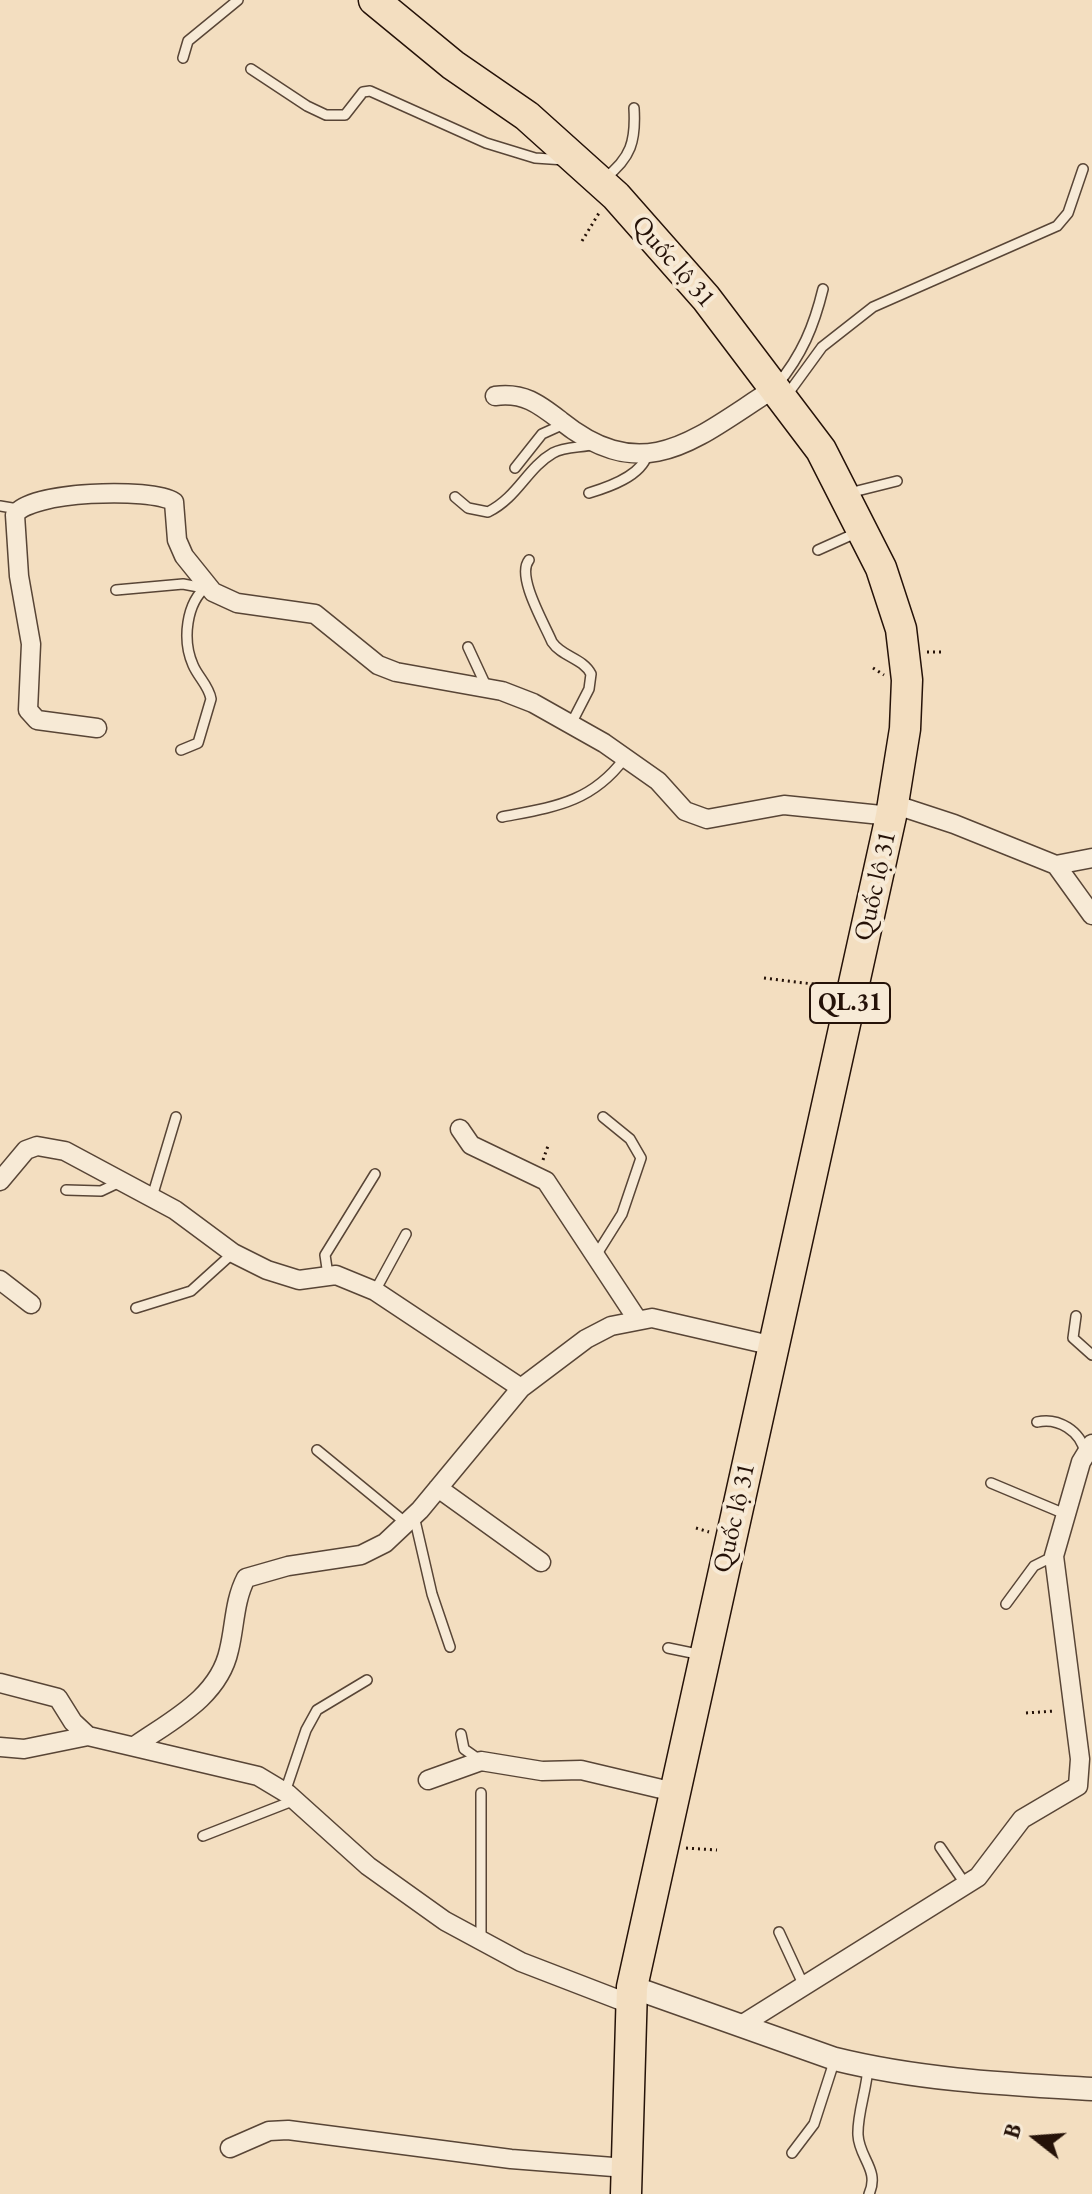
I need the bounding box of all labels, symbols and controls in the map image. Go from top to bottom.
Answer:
street label: Quốc lộ 31 [625,210,721,314]
street label: Quốc lộ 31 [848,828,904,944]
road number: QL.31 [810,983,890,1023]
street label: Quốc lộ 31 [707,1460,763,1576]
north arrow [996,2098,1076,2178]
text: B [997,2120,1028,2142]

